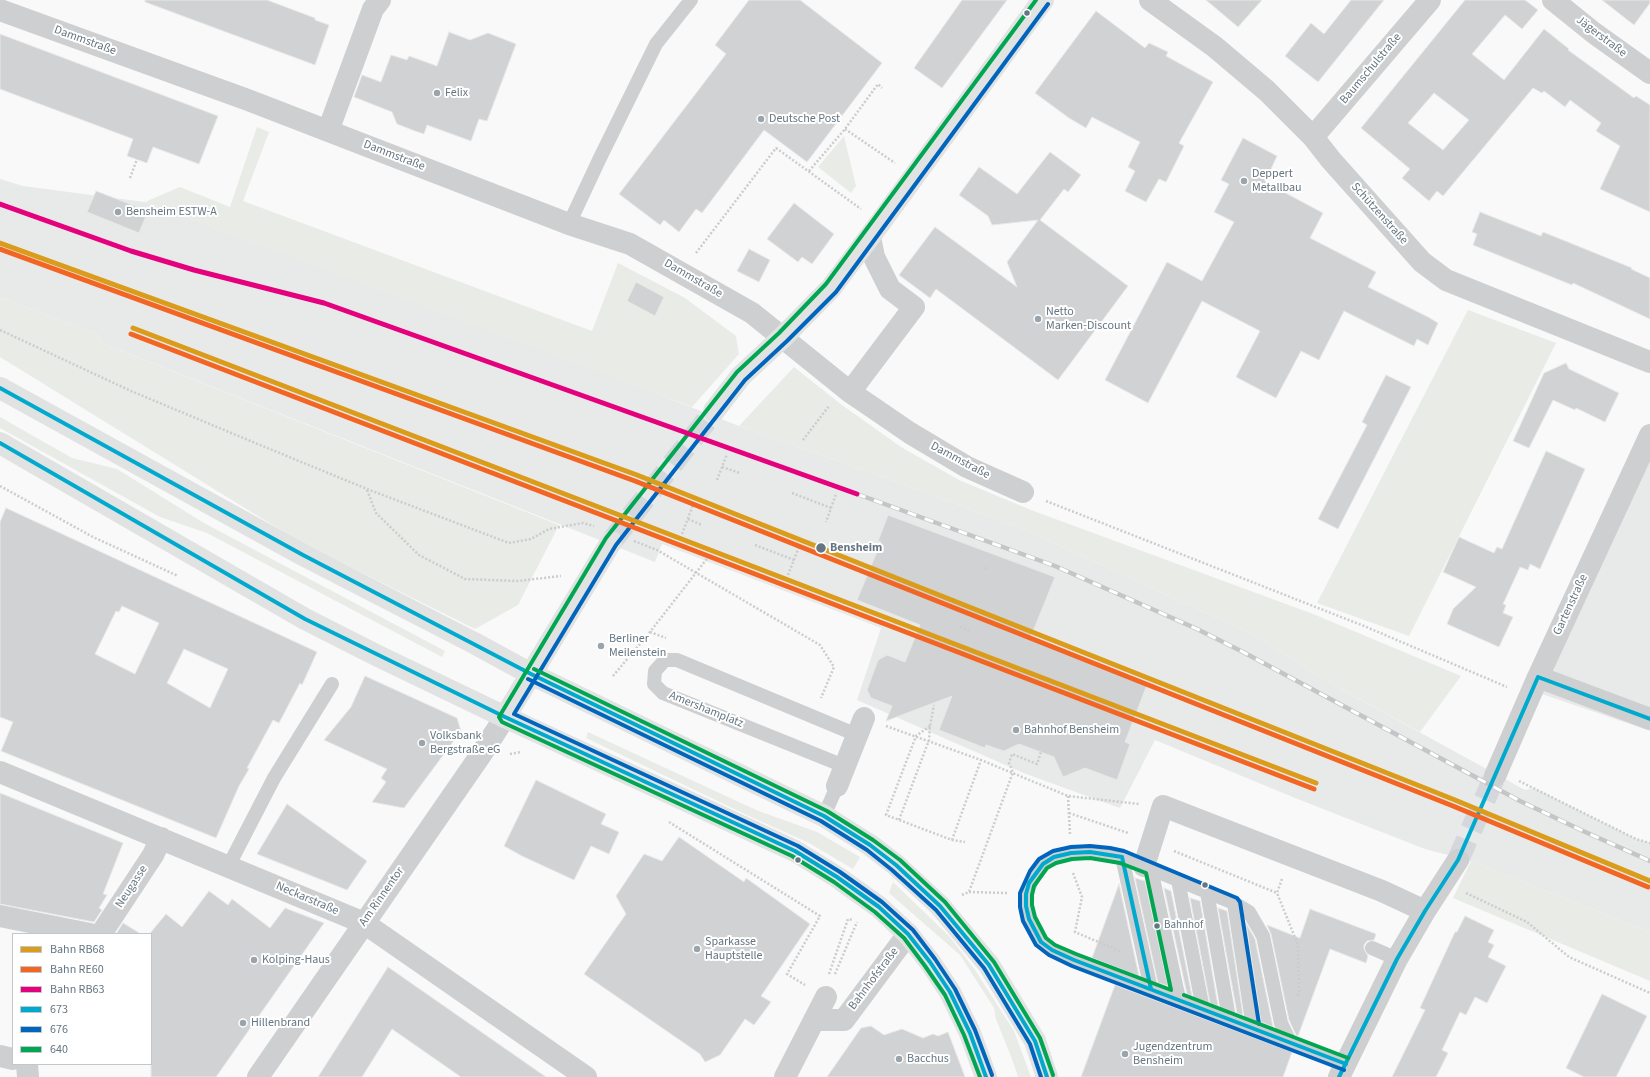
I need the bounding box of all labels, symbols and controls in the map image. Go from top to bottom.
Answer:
unlabelled marker [1022,8,1032,18]
street label: Jägerstraße [1573,13,1629,61]
street label: Dammstraße [52,23,118,59]
street label: Baumschulstraße [1337,31,1405,107]
place label: Felix [445,86,468,100]
marker: Felix [432,88,442,98]
place label: Deutsche Post [769,112,840,126]
marker: Deutsche Post [756,114,766,124]
street label: Dammstraße [361,138,427,174]
place label: Deppert Metallbau [1252,167,1302,195]
marker: Deppert Metallbau [1239,176,1249,186]
street label: Schützenstraße [1348,180,1410,248]
place label: Bensheim ESTW-A [126,205,217,219]
marker: Bensheim ESTW-A [113,207,123,217]
street label: Dammstraße [661,257,725,301]
place label: Netto Marken-Discount [1046,305,1131,333]
marker: Netto Marken-Discount [1033,314,1043,324]
street label: Dammstraße [928,439,992,483]
marker: Bensheim [814,541,828,555]
place label: Bensheim [830,541,882,555]
street label: Gartenstraße [1551,572,1591,638]
place label: Berliner Meilenstein [609,632,666,660]
marker: Berliner Meilenstein [596,641,606,651]
street label: Amershamplatz [667,689,745,731]
place label: Bahnhof Bensheim [1024,723,1119,737]
marker: Bahnhof Bensheim [1011,725,1021,735]
place label: Volksbank Bergstraße eG [430,729,500,757]
marker: Volksbank Bergstraße eG [417,738,427,748]
unlabelled marker [793,855,803,865]
street label: Neugasse [113,863,151,911]
street label: Am Rinnentor [356,865,408,929]
street label: Neckarstraße [273,879,341,919]
unlabelled marker [1200,880,1210,890]
place label: Bahnhof [1164,919,1203,933]
marker: Bahnhof [1152,921,1162,931]
legend [12,933,152,1065]
place label: Sparkasse Hauptstelle [705,935,762,963]
text: Bahn RB68 [50,941,104,958]
marker: Sparkasse Hauptstelle [692,944,702,954]
street label: Bahnhofstraße [846,945,902,1013]
place label: Kolping-Haus [262,953,330,967]
marker: Kolping-Haus [249,955,259,965]
text: Bahn RE60 [50,961,104,978]
text: Bahn RB63 [50,981,104,998]
text: 673 [50,1001,68,1018]
place label: Hillenbrand [251,1016,310,1030]
marker: Hillenbrand [238,1018,248,1028]
text: 676 [50,1021,68,1038]
place label: Jugendzentrum Bensheim [1133,1040,1213,1068]
text: 640 [50,1041,68,1058]
marker: Jugendzentrum Bensheim [1120,1049,1130,1059]
place label: Bacchus [907,1052,949,1066]
marker: Bacchus [894,1054,904,1064]

